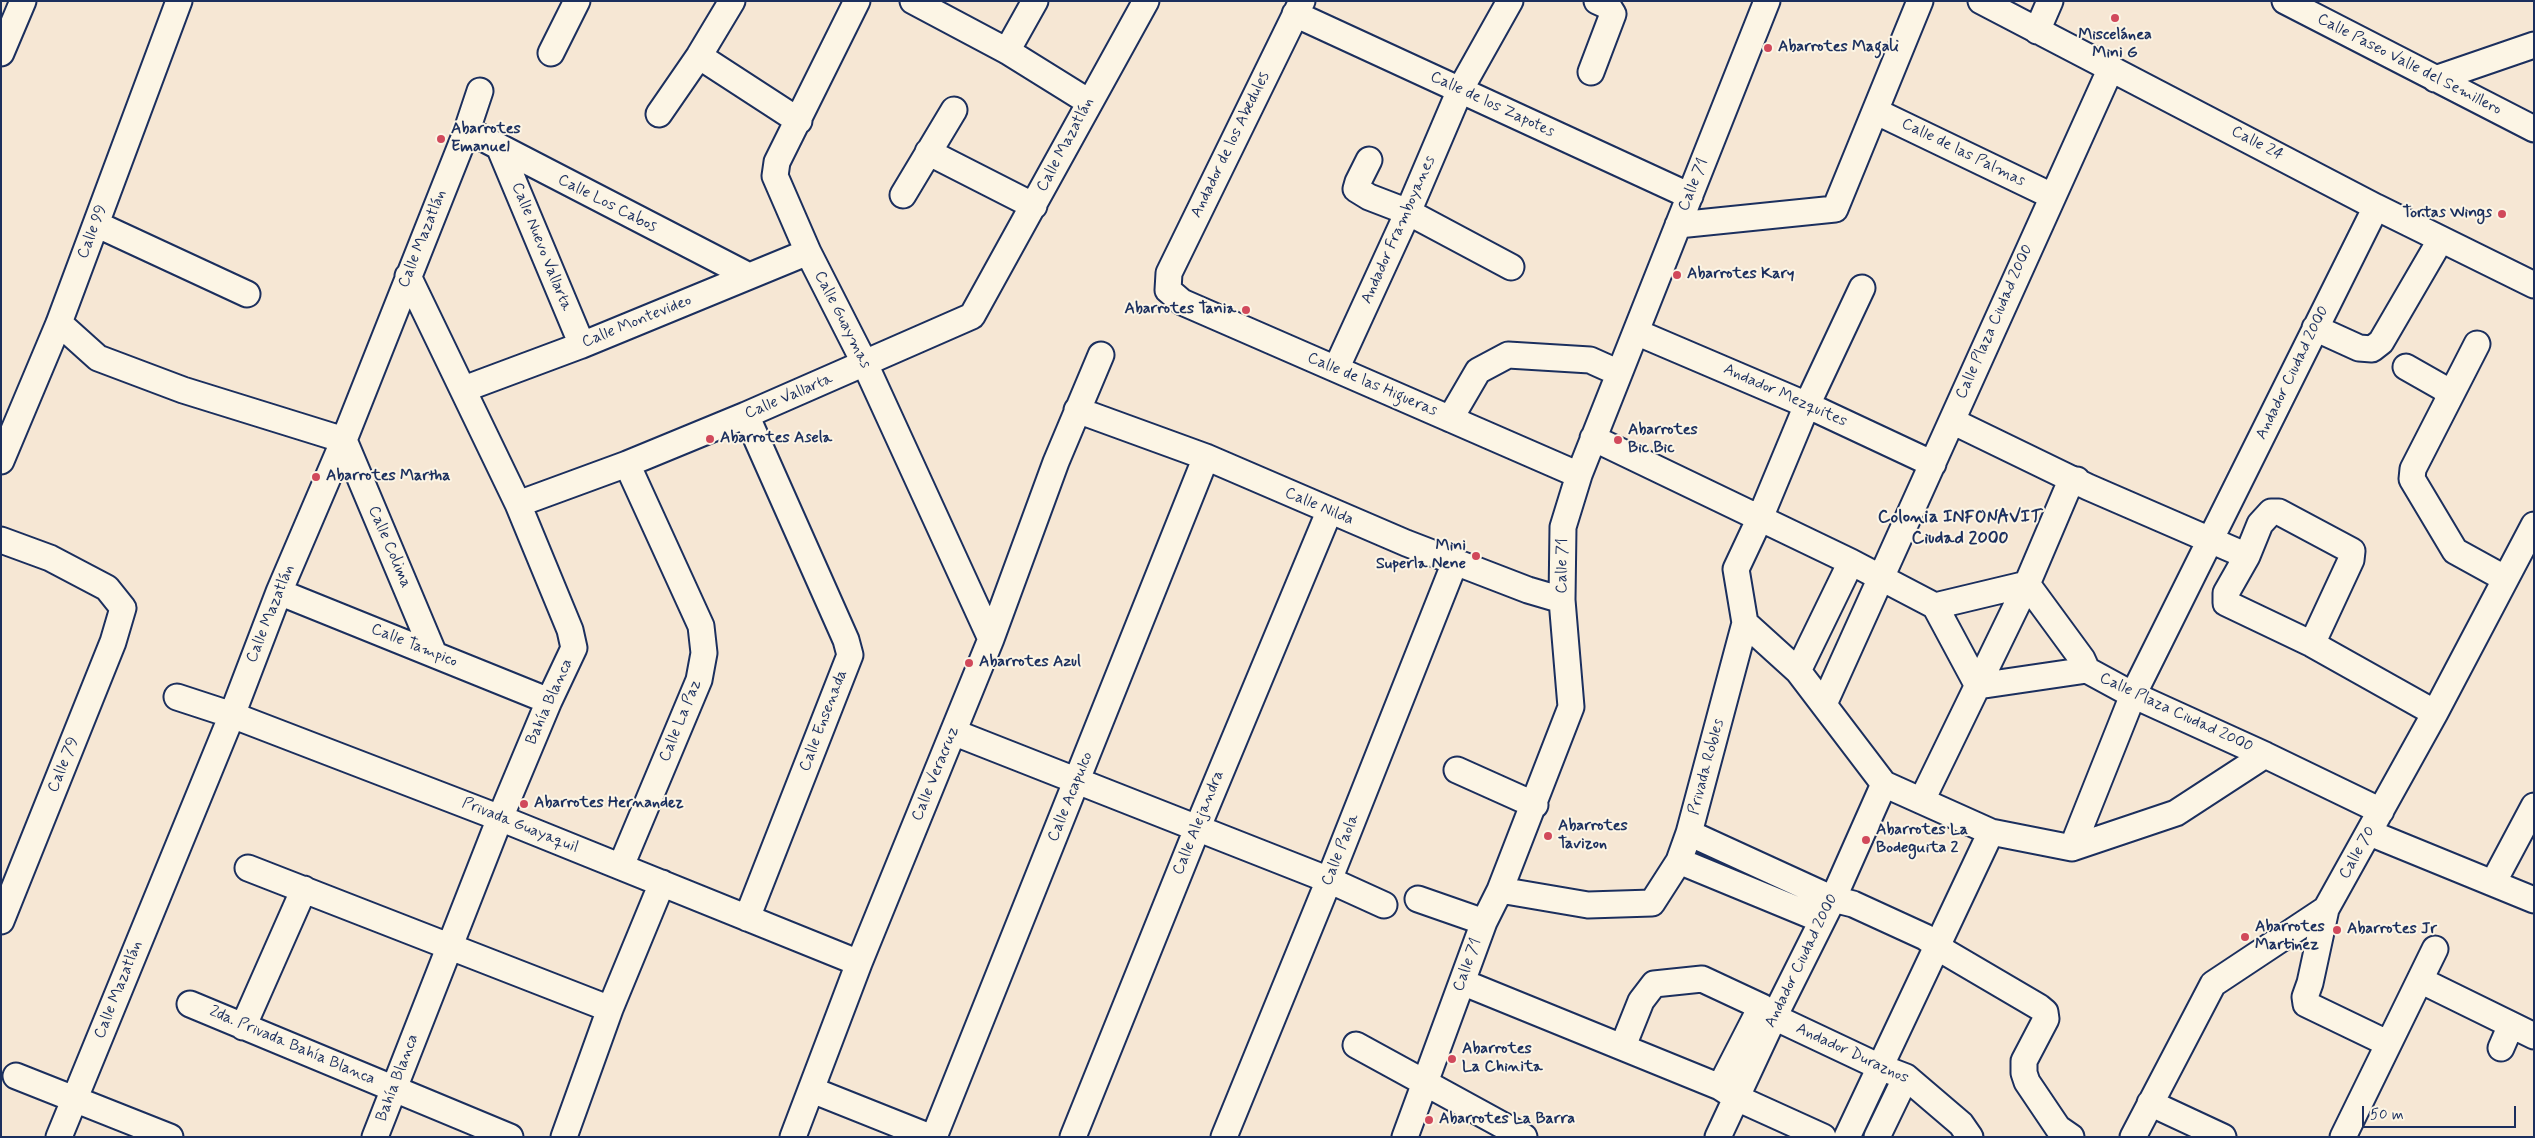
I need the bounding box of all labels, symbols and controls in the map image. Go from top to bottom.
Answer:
street label: Calle Paseo Valle del Semillero [2314,10,2504,120]
marker: Miscelánea Mini G [2109,12,2121,24]
place label: Miscelánea Mini G [2078,26,2152,64]
place label: Abarrotes Magali [1778,38,1899,58]
marker: Abarrotes Magali [1762,42,1774,54]
street label: Calle de los Zapotes [1427,68,1557,142]
street label: Andador de los Abedules [1187,69,1275,221]
street label: Calle Mazatlán [1033,95,1099,195]
street label: Calle de las Palmas [1898,115,2028,191]
place label: Abarrotes Emanuel [451,120,521,158]
street label: Calle 24 [2228,122,2286,166]
marker: Abarrotes Emanuel [435,133,447,145]
street label: Andador Framboyanes [1358,153,1440,307]
street label: Calle 71 [1675,156,1713,214]
street label: Calle Los Cabos [554,171,660,237]
street label: Calle Nuevo Vallarta [506,180,576,314]
street label: Calle Mazatlán [395,187,451,291]
street label: Calle 99 [74,202,112,262]
place label: Tortas Wings [2402,204,2492,224]
marker: Tortas Wings [2496,208,2508,220]
street label: Calle Plaza Ciudad 2000 [1952,242,2038,402]
place label: Abarrotes Kary [1687,265,1795,285]
street label: Calle Guaymas [809,268,875,372]
marker: Abarrotes Kary [1671,269,1683,281]
street label: Calle Montevideo [579,291,695,353]
place label: Abarrotes Tania [1124,300,1236,320]
street label: Andador Ciudad 2000 [2252,303,2334,443]
marker: Abarrotes Tania [1240,304,1252,316]
street label: Calle de las Higueras [1304,349,1440,421]
street label: Andador Mezquites [1720,360,1850,432]
street label: Calle Vallarta [742,370,836,424]
place label: Abarrotes Bic Bic [1628,421,1698,459]
place label: Abarrotes Asela [720,429,832,449]
marker: Abarrotes Asela [704,433,716,445]
marker: Abarrotes Bic Bic [1612,434,1624,446]
place label: Abarrotes Martha [326,467,451,487]
marker: Abarrotes Martha [310,471,322,483]
street label: Calle Nilda [1282,484,1356,530]
street label: Calle Colima [363,503,415,591]
district label: Colonia INFONAVIT Ciudad 2000 [1878,507,2042,550]
place label: Mini Superla Nene [1376,537,1466,575]
street label: Calle 71 [1553,538,1573,594]
marker: Mini Superla Nene [1470,550,1482,562]
street label: Calle Mazatlán [243,562,299,666]
street label: Calle Tampico [368,620,460,672]
place label: Abarrotes Azul [979,653,1081,673]
street label: Bahía Blanca [522,656,578,748]
marker: Abarrotes Azul [963,657,975,669]
street label: Calle Ensenada [796,668,852,774]
street label: Calle Plaza Ciudad 2000 [2096,669,2256,757]
street label: Calle La Paz [656,677,706,765]
street label: Privada Robles [1685,717,1729,817]
street label: Calle Veracruz [908,724,964,824]
street label: Calle 79 [44,735,84,795]
street label: Calle Acapulco [1044,749,1098,845]
street label: Calle Alejandra [1169,768,1229,878]
street label: Privada Guayaquil [459,794,581,858]
place label: Abarrotes Hernandez [534,794,684,814]
marker: Abarrotes Hernandez [518,798,530,810]
street label: Calle Paola [1318,811,1364,889]
place label: Abarrotes Tavizon [1558,817,1628,855]
place label: Abarrotes La Bodeguita 2 [1876,821,1968,859]
street label: Calle 70 [2336,823,2380,883]
marker: Abarrotes Tavizon [1542,830,1554,842]
marker: Abarrotes La Bodeguita 2 [1860,834,1872,846]
street label: Andador Ciudad 2000 [1761,891,1843,1031]
place label: Abarrotes Martinez [2255,918,2325,956]
place label: Abarrotes Jr [2347,920,2437,940]
marker: Abarrotes Jr [2331,924,2343,936]
marker: Abarrotes Martinez [2239,931,2251,943]
street label: Calle 71 [1450,936,1486,994]
street label: Calle Mazatlán [91,938,147,1042]
street label: 2da. Privada Bahía Blanca [206,1002,378,1090]
street label: Andador Duraznos [1793,1019,1911,1089]
street label: Bahía Blanca [373,1032,423,1124]
place label: Abarrotes La Chinita [1462,1040,1543,1078]
marker: Abarrotes La Chinita [1446,1053,1458,1065]
scale bar [2365,1096,2519,1128]
text: 50 m [2370,1105,2404,1125]
place label: Abarrotes La Barra [1439,1110,1575,1130]
marker: Abarrotes La Barra [1423,1114,1435,1126]

